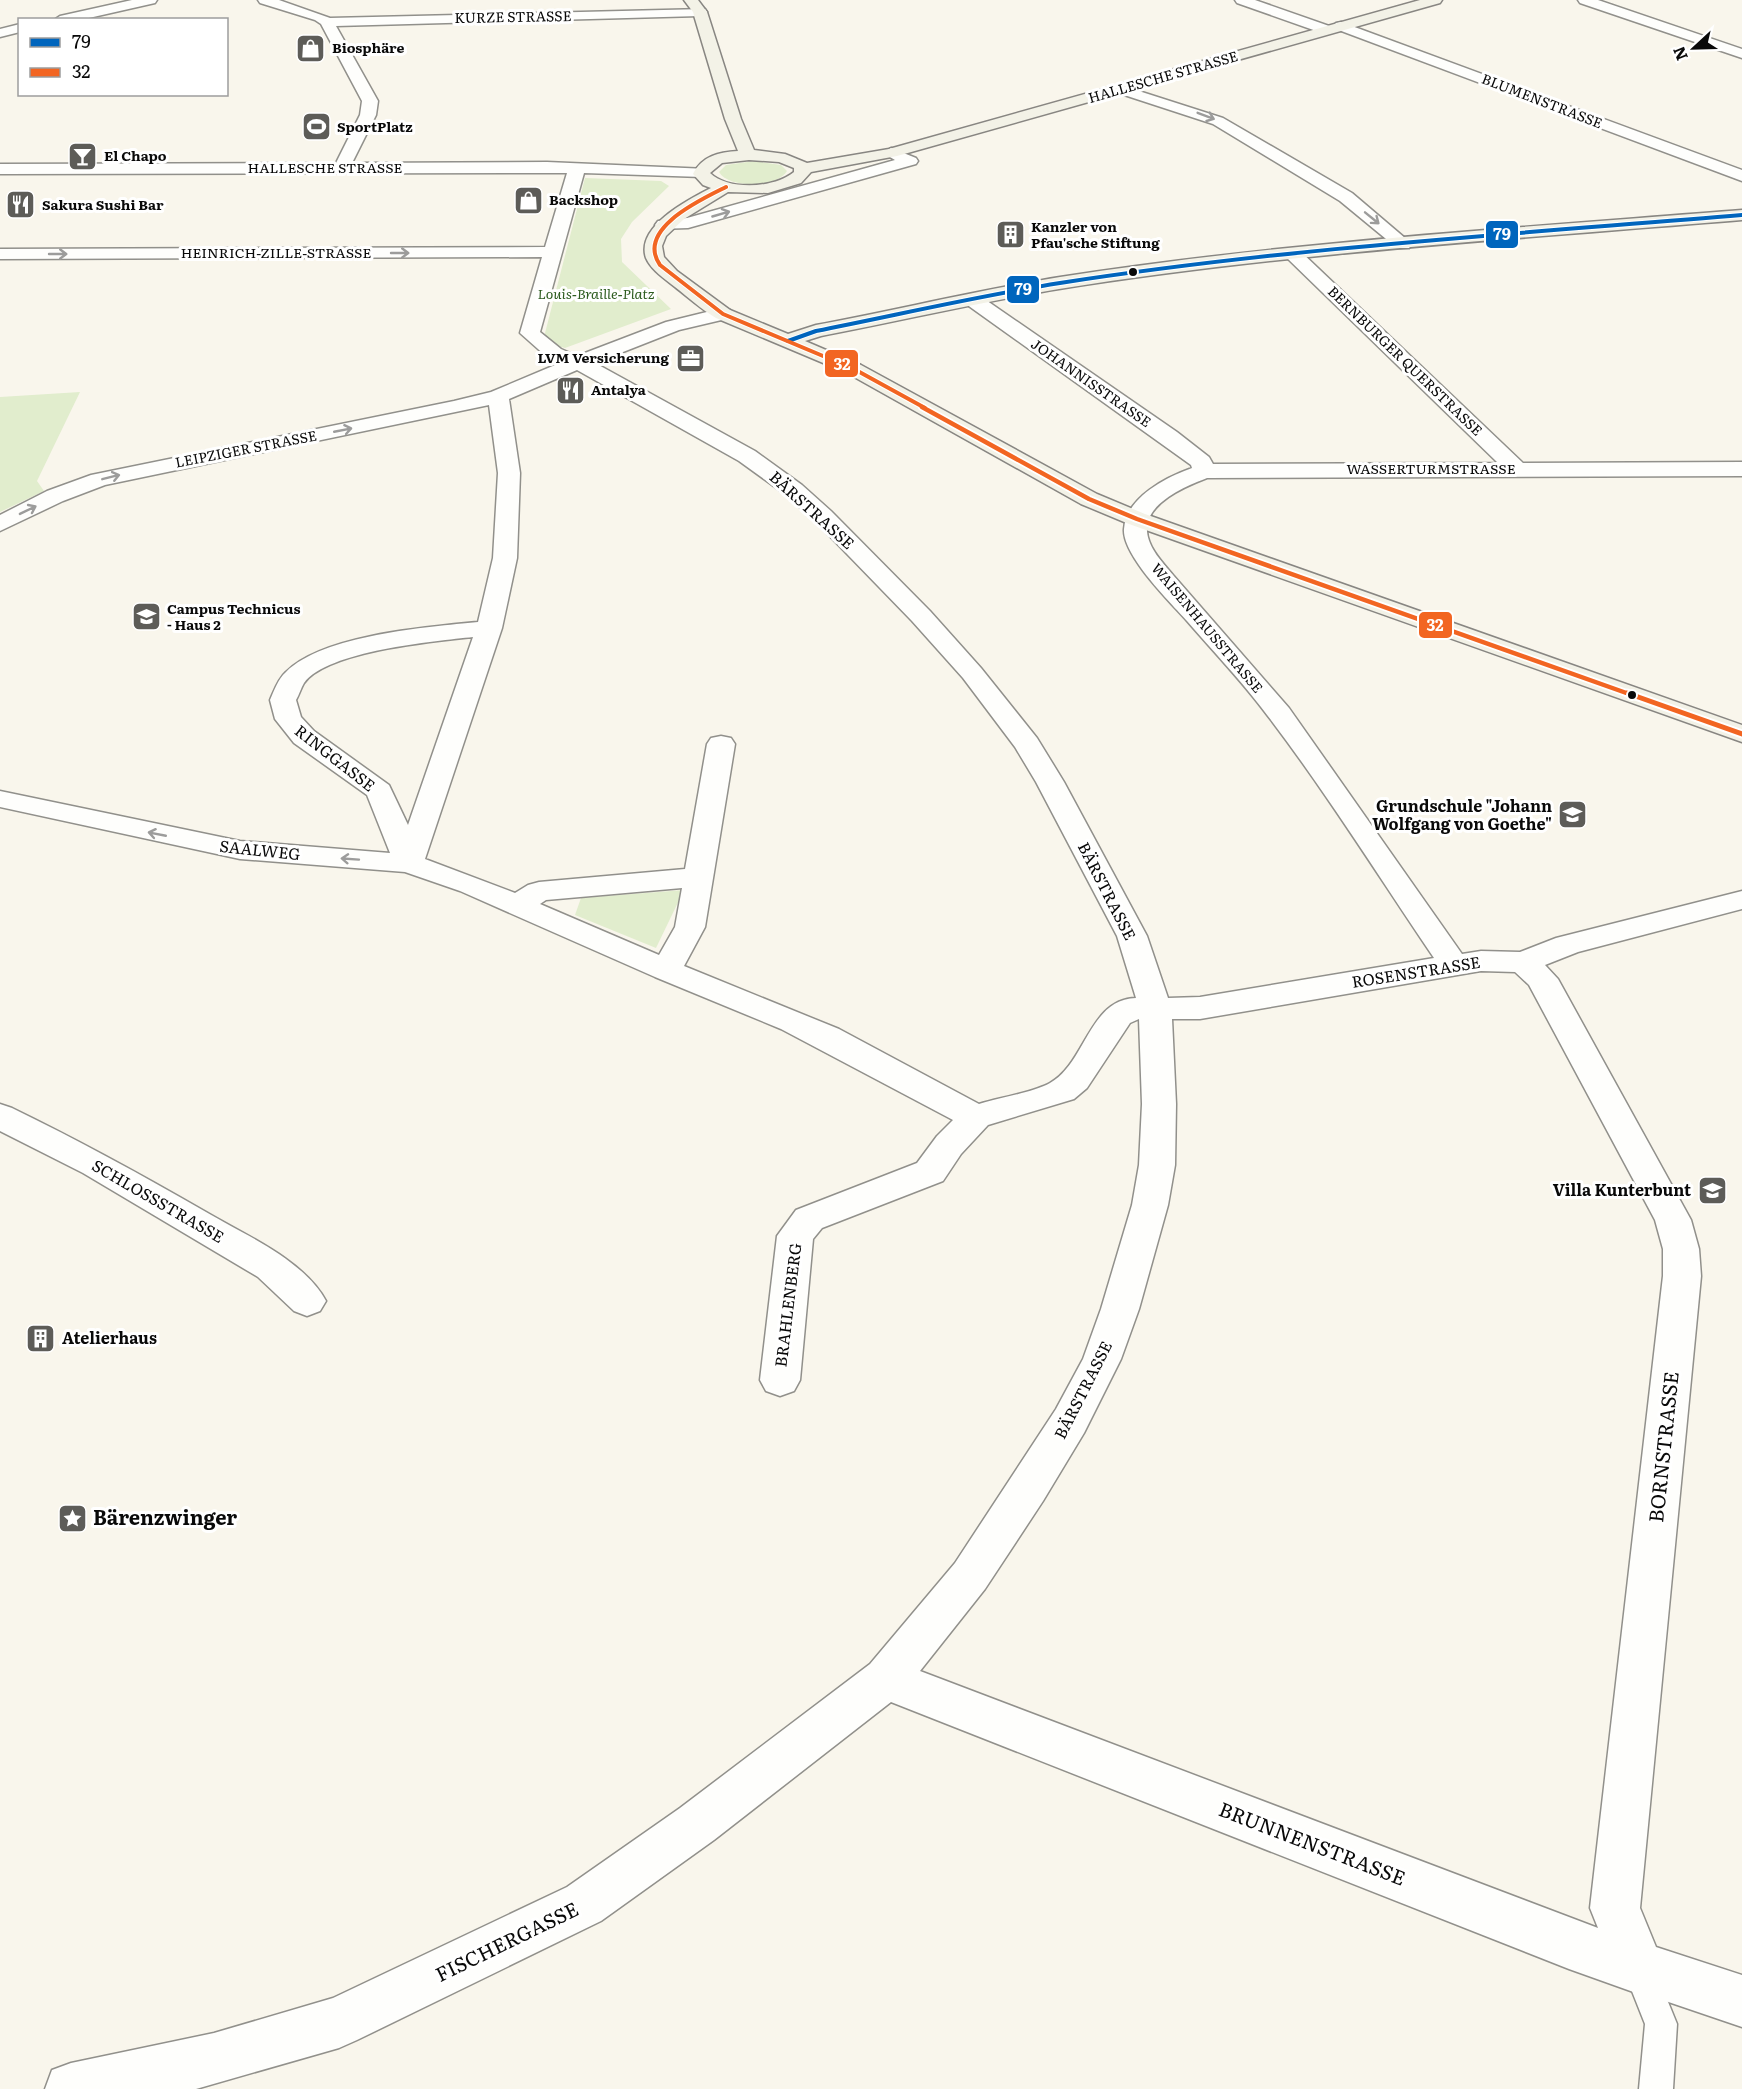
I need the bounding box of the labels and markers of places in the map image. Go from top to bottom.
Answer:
shop icon: Biosphäre [295,32,327,64]
place label: Biosphäre [332,37,405,57]
sports icon: SportPlatz [300,111,332,143]
place label: SportPlatz [337,116,413,136]
bar icon: El Chapo [67,140,99,172]
place label: El Chapo [104,145,167,165]
shop icon: Backshop [512,184,544,216]
restaurant icon: Sakura Sushi Bar [5,189,37,221]
place label: Backshop [549,189,618,209]
place label: Sakura Sushi Bar [42,194,164,214]
place label: Kanzler von Pfau'sche Stiftung [1031,216,1160,252]
building icon: Kanzler von Pfau'sche Stiftung [994,219,1026,251]
unlabelled marker [1127,266,1139,278]
office icon: LVM Versicherung [674,342,706,374]
place label: LVM Versicherung [537,347,670,367]
restaurant icon: Antalya [554,374,586,406]
place label: Antalya [591,379,647,399]
place label: Campus Technicus - Haus 2 [167,598,300,634]
school or university icon: Campus Technicus - Haus 2 [130,601,162,633]
unlabelled marker [1626,689,1638,701]
place label: Grundschule "Johann Wolfgang von Goethe" [1372,793,1552,835]
school or university icon: Grundschule "Johann Wolfgang von Goethe" [1557,799,1589,831]
school or university icon: Villa Kunterbunt [1696,1174,1728,1206]
place label: Villa Kunterbunt [1553,1177,1691,1201]
building icon: Atelierhaus [25,1322,57,1354]
place label: Atelierhaus [62,1325,157,1349]
place label: Bärenzwinger [93,1501,237,1531]
place icon: Bärenzwinger [56,1502,88,1534]

